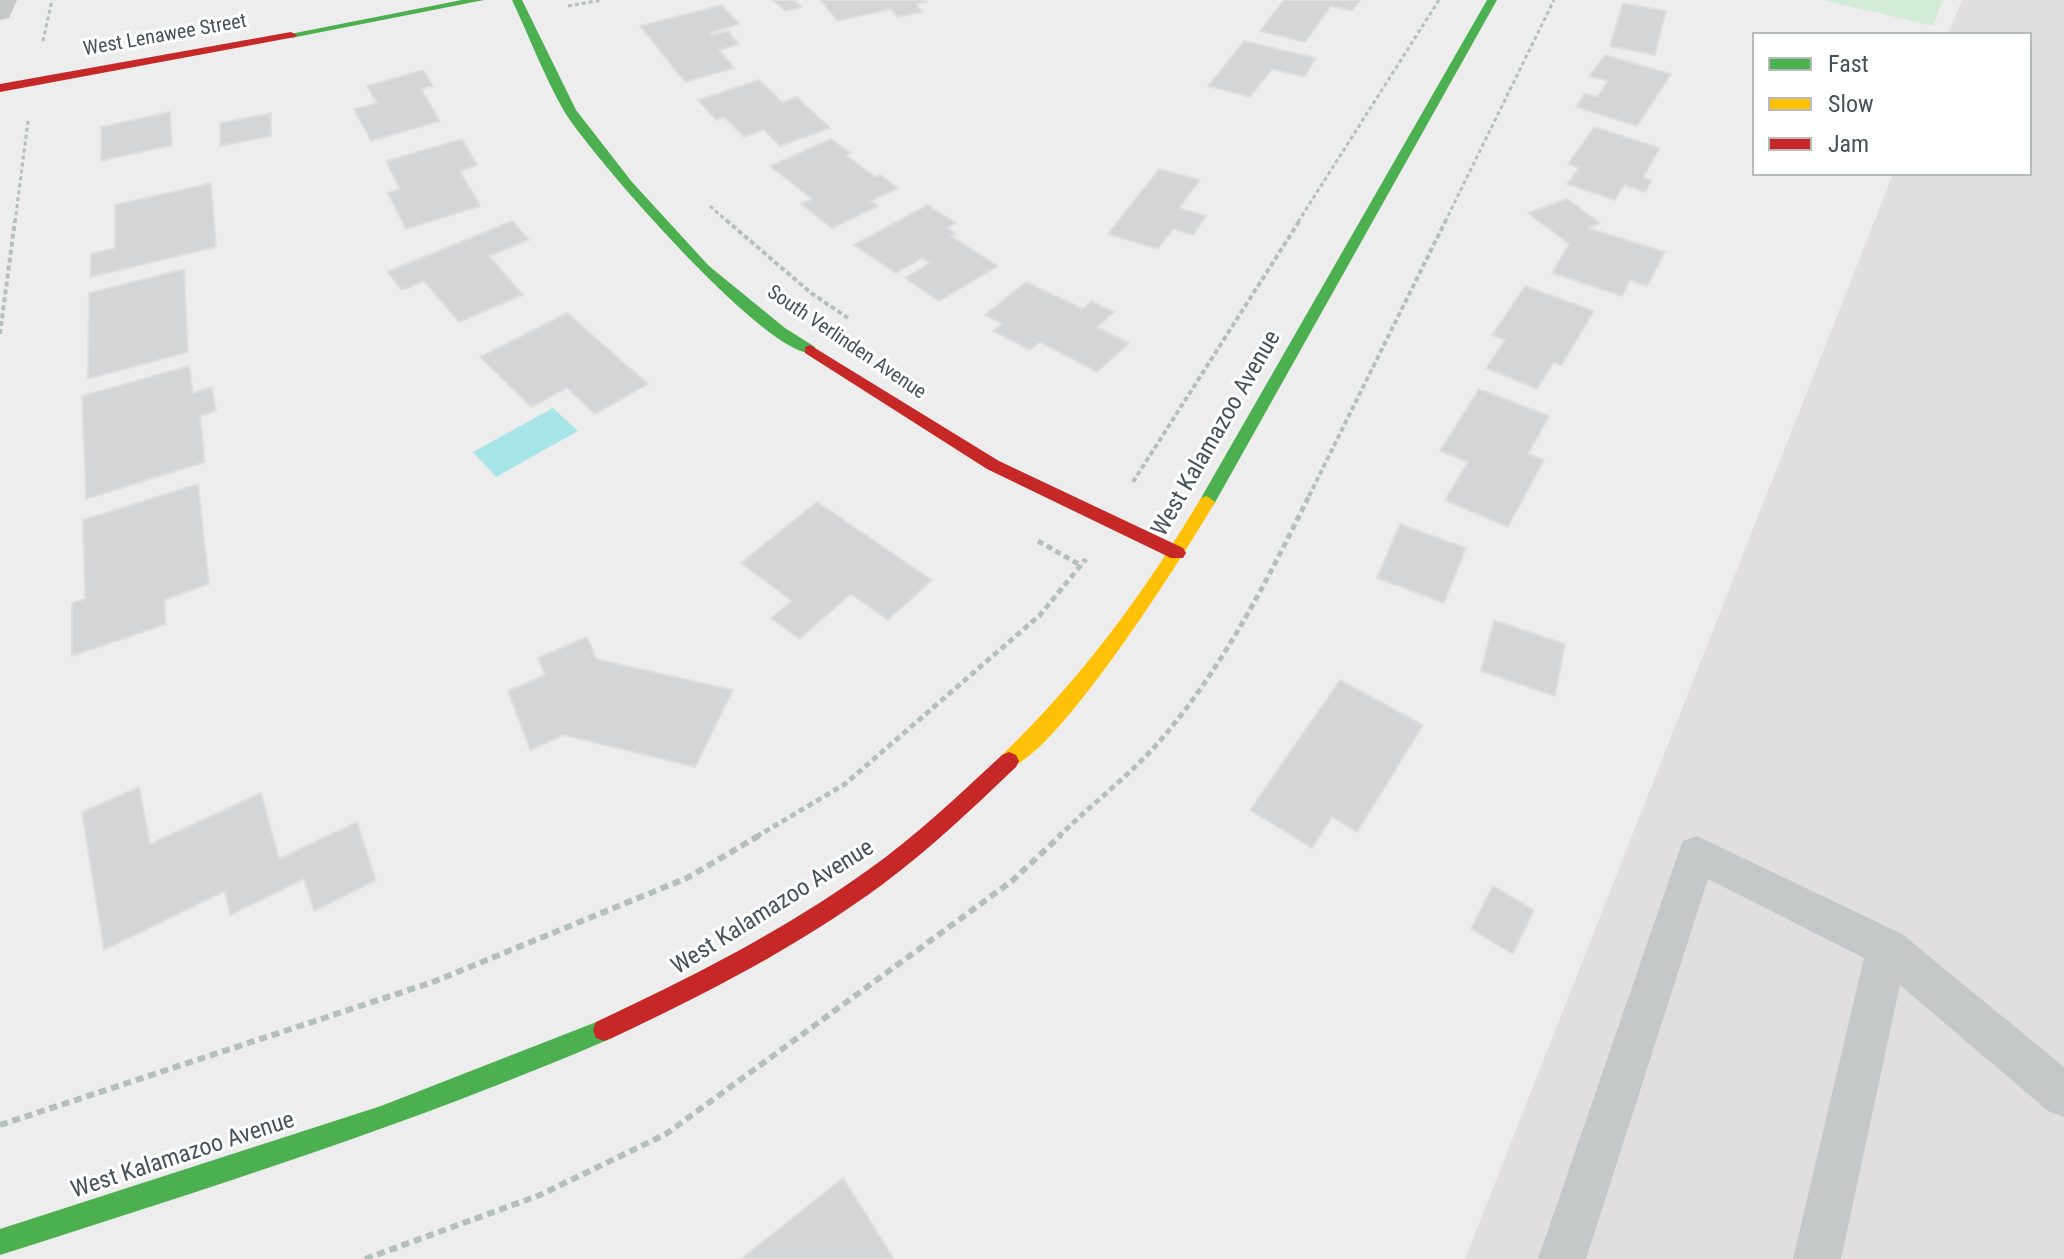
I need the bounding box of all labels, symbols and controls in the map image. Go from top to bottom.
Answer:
street label: West Lenawee Street [82,10,248,62]
legend [1752,32,2032,176]
text: Fast [1828,50,1869,78]
text: Slow [1828,90,1874,118]
text: Jam [1828,130,1869,158]
street label: South Verlinden Avenue [762,281,930,405]
street label: West Kalamazoo Avenue [1146,326,1288,542]
street label: West Kalamazoo Avenue [667,834,879,982]
street label: West Kalamazoo Avenue [68,1106,298,1206]

